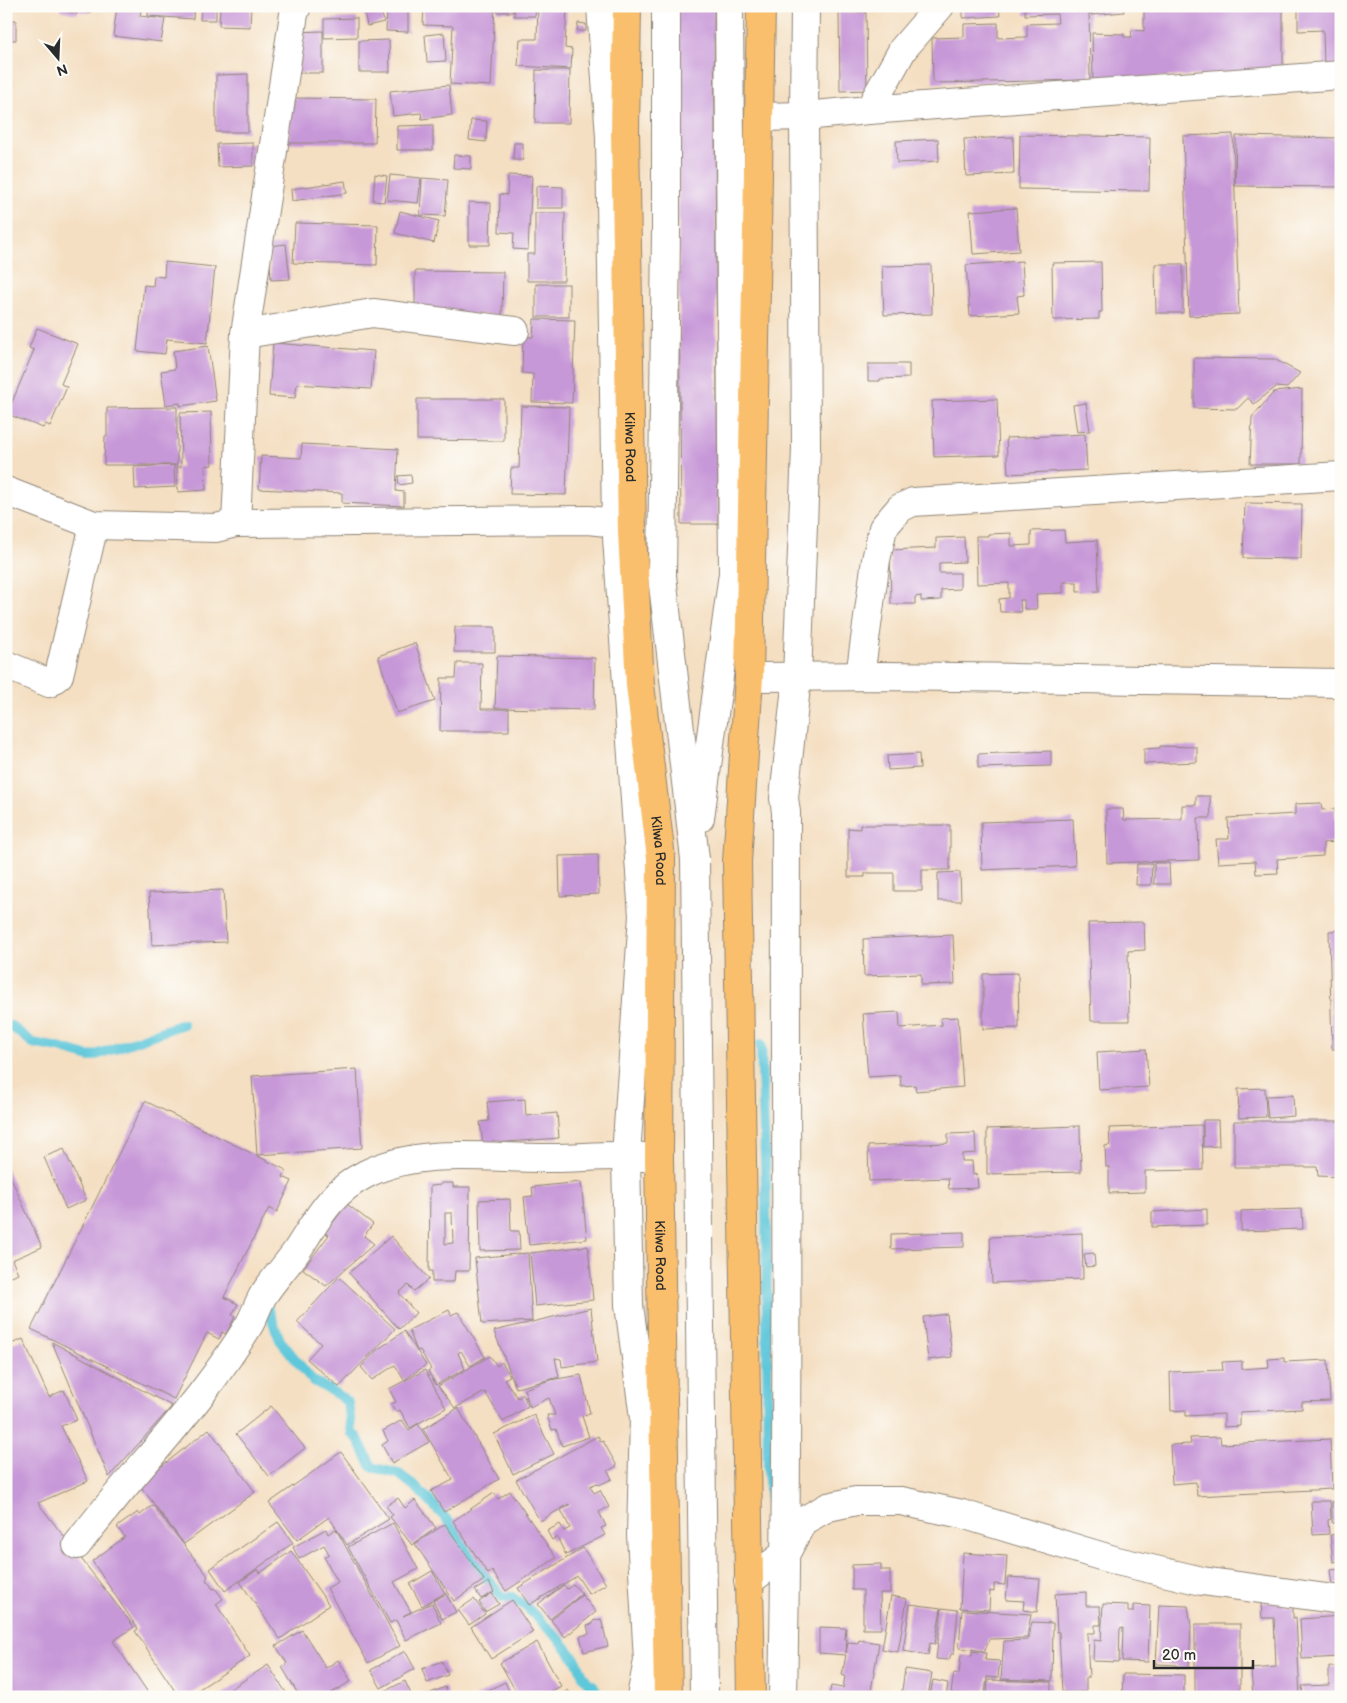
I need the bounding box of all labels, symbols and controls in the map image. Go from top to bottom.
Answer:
north arrow [32,32,82,82]
text: N [54,60,70,80]
street label: Kilwa Road [621,412,639,482]
street label: Kilwa Road [647,815,669,886]
street label: Kilwa Road [651,1220,669,1291]
scale bar [1154,1638,1253,1670]
text: 20 m [1162,1646,1196,1665]

